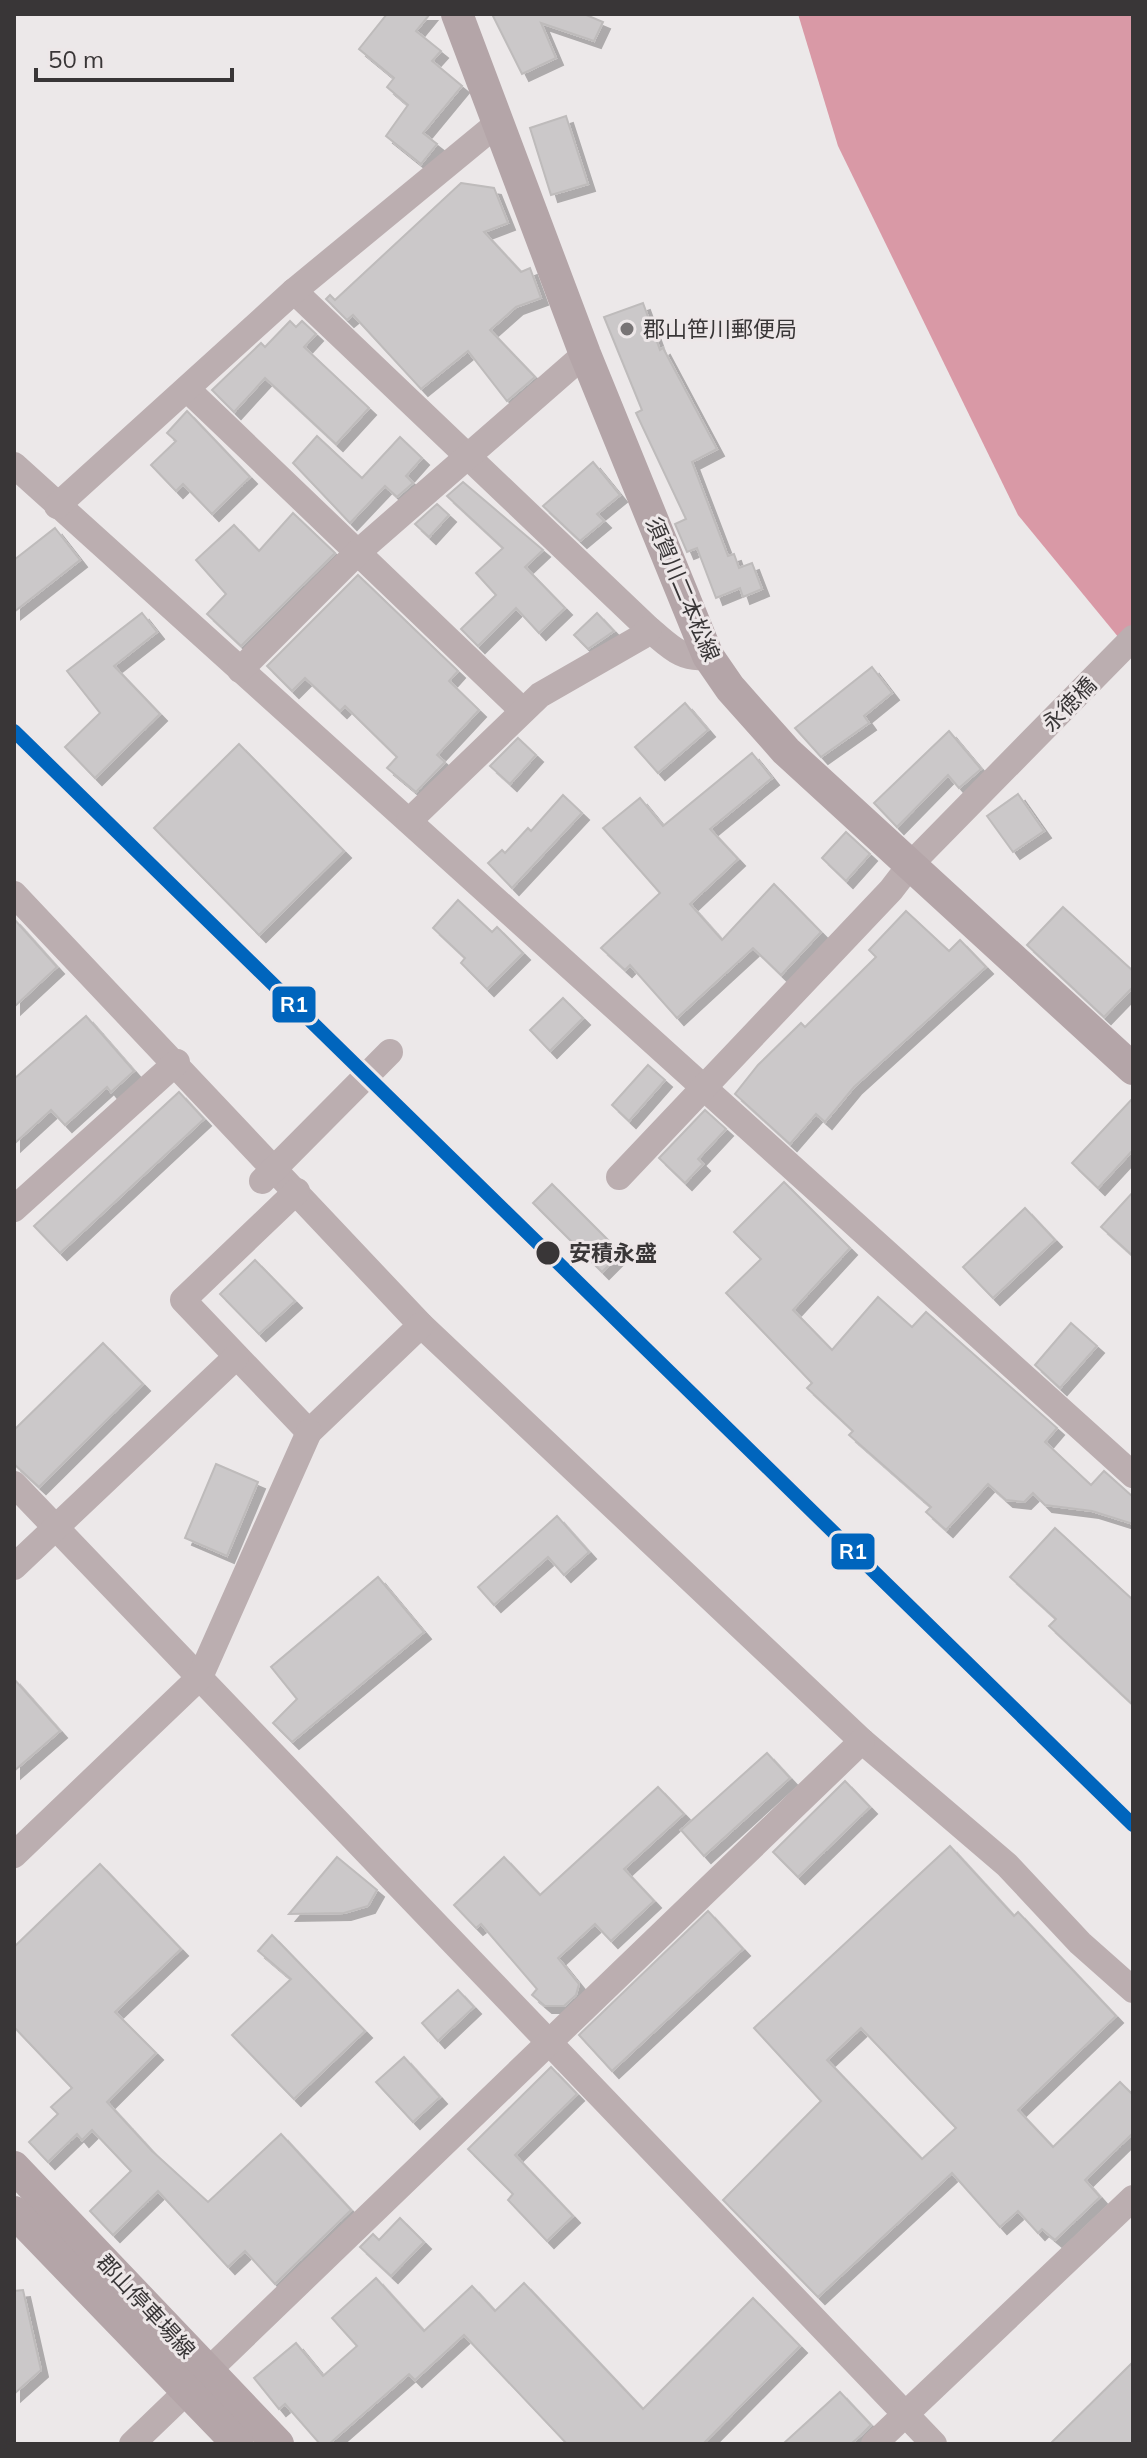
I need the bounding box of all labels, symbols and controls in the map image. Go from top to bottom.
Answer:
scale bar [36,32,232,82]
text: 50 m [48,44,104,74]
place label: 郡山笹川郵便局 [643,315,797,343]
marker: 郡山笹川郵便局 [618,320,636,338]
street label: 須賀川二本松線 [640,513,726,665]
street label: 永徳橋 [1036,671,1102,737]
line badge: R1 [271,985,317,1024]
text: R1 [280,990,308,1018]
marker: 安積永盛 [534,1239,562,1267]
place label: 安積永盛 [569,1239,657,1267]
line badge: R1 [830,1532,876,1571]
text: R1 [839,1537,867,1565]
street label: 郡山停車場線 [91,2248,201,2364]

